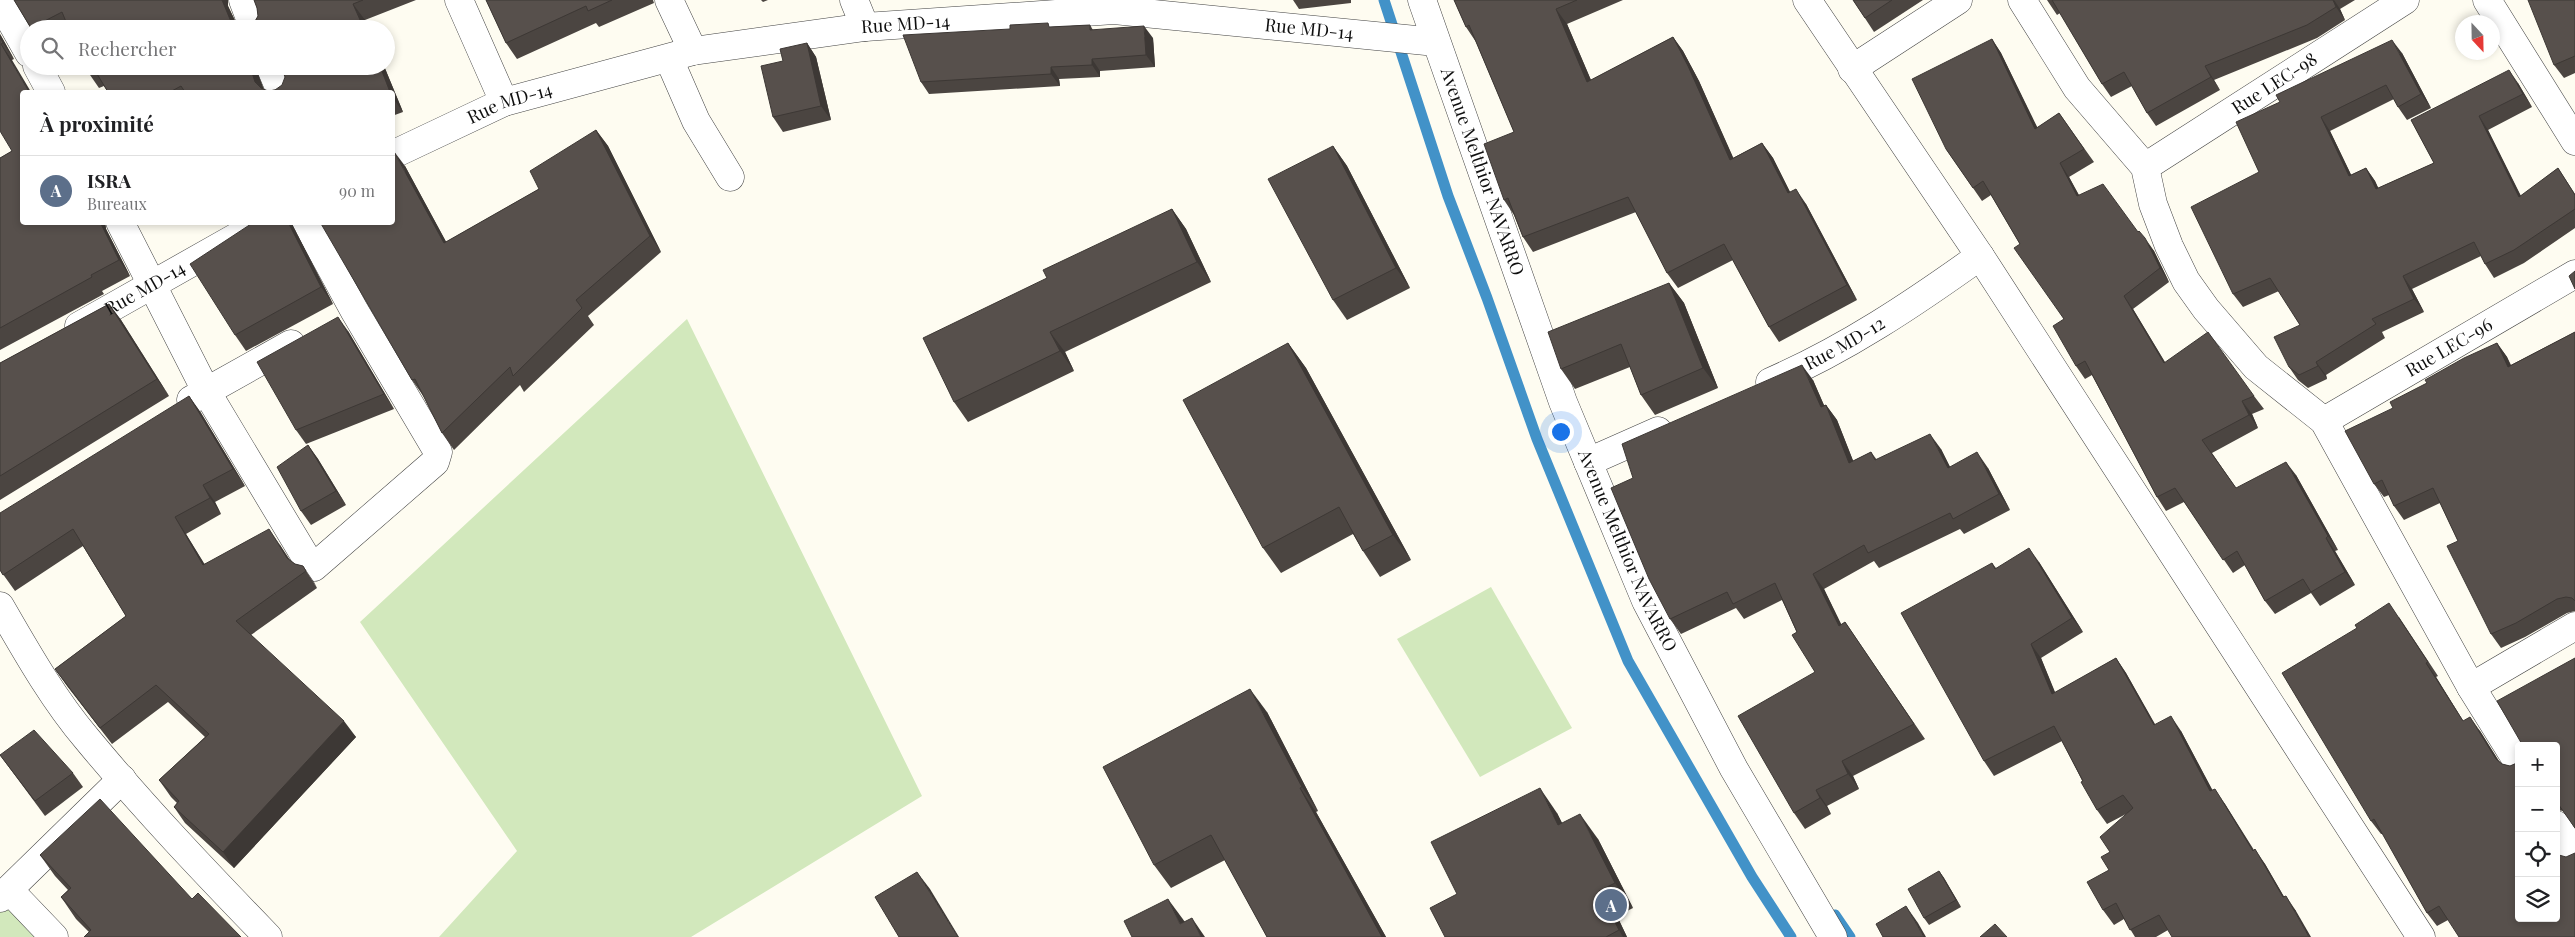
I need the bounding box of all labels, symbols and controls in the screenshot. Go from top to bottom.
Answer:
street label: Rue MD-14 [860,8,951,38]
street label: Rue MD-14 [1264,12,1355,45]
north arrow [2455,15,2500,60]
search box [20,20,395,75]
icon: search [38,34,66,62]
text: Rechercher [78,35,177,61]
street label: Rue LEC-98 [2227,47,2321,119]
street label: Avenue Melthior NAVARRO [1435,63,1531,279]
street label: Rue MD-14 [463,77,555,129]
text: À proximité [40,109,154,137]
text: ISRA [87,167,131,193]
text: A [51,180,61,201]
text: 90 m [339,180,375,201]
text: Bureaux [87,193,147,214]
street label: Rue MD-14 [100,255,189,320]
street label: Rue MD-12 [1800,311,1889,375]
street label: Rue LEC-96 [2401,312,2497,382]
your location [1548,419,1574,445]
street label: Avenue Melthior NAVARRO [1573,445,1683,655]
map controls [2515,742,2560,922]
button: + [2515,742,2560,787]
button: − [2515,787,2560,832]
button: locate [2515,832,2560,877]
button: layers [2515,877,2560,922]
pin: A [1595,886,1627,924]

